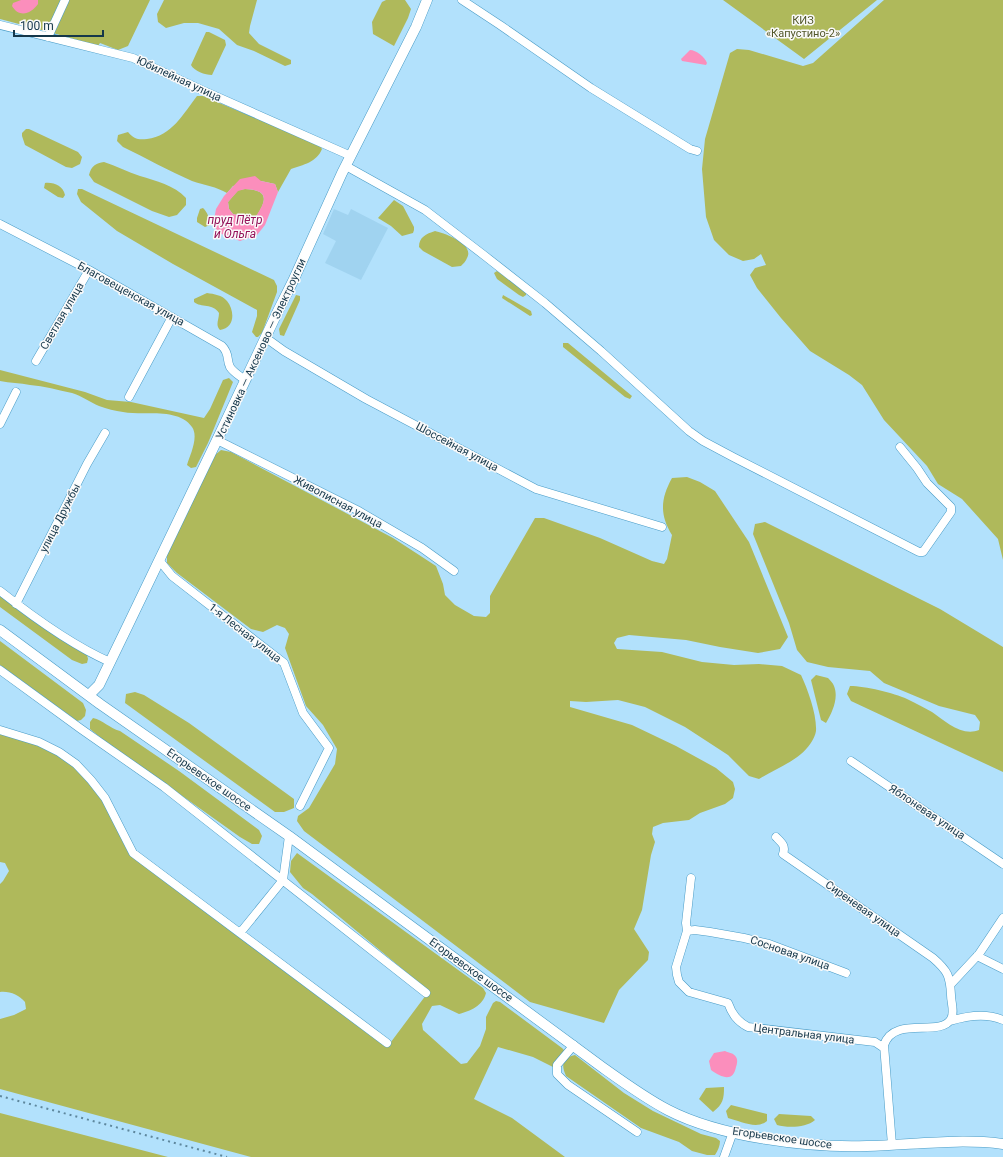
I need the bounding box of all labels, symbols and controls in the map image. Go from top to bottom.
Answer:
scale bar [14,12,103,38]
park label: КИЗ «Капустино-2» [766,14,840,40]
text: 100 m [20,19,54,33]
street label: Юбилейная улица [135,54,223,104]
water label: пруд Пётр и Ольга [208,213,262,241]
street label: Устиновка — Аксеново — Электроугли [213,256,309,442]
street label: Благовещенская улица [75,259,187,329]
street label: Светлая улица [38,280,86,352]
street label: Шоссейная улица [414,420,501,474]
street label: Живописная улица [291,473,385,531]
street label: улица Дружбы [37,481,83,555]
street label: 1-я Лесная улица [206,601,284,665]
street label: Егорьевское шоссе [164,746,254,814]
street label: Яблоневая улица [886,782,968,842]
street label: Сиреневая улица [823,878,903,940]
street label: Сосновая улица [749,933,831,973]
street label: Егорьевское шоссе [427,935,516,1005]
street label: Центральная улица [753,1021,855,1047]
street label: Егорьевское шоссе [731,1125,833,1151]

